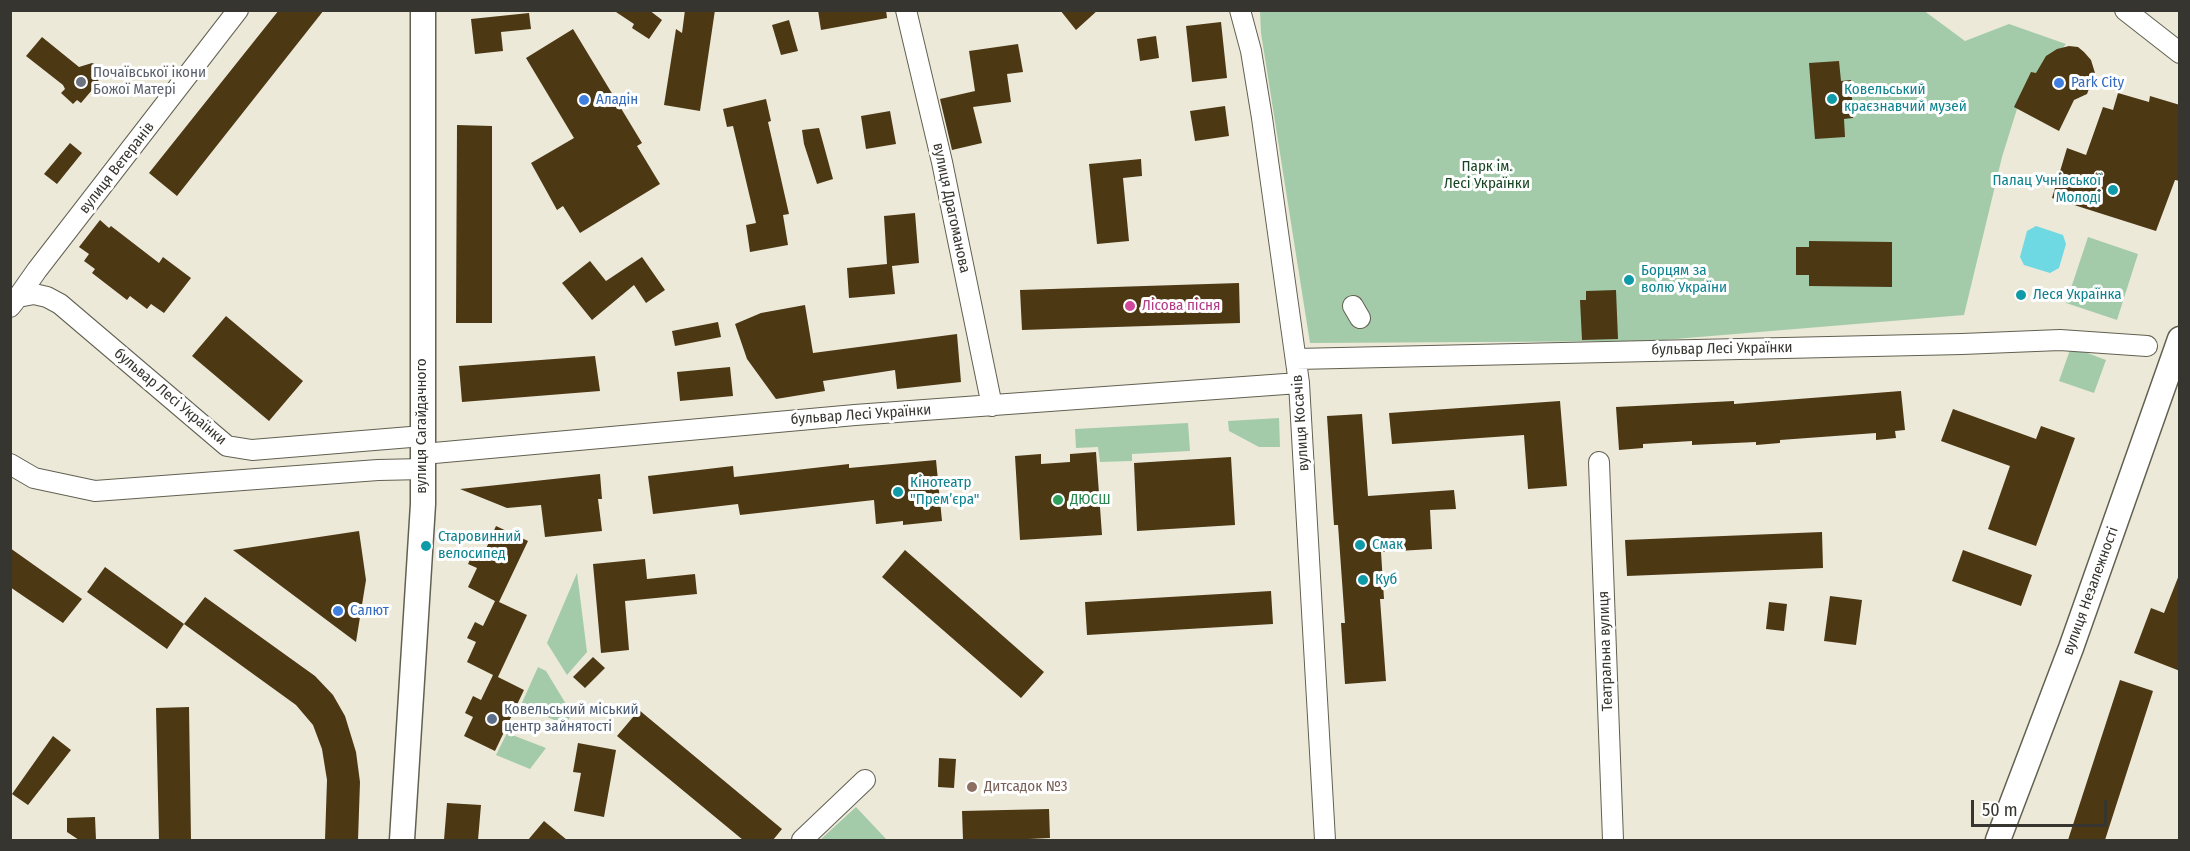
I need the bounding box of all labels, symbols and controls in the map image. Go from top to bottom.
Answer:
place label: Почаївської ікони Божої Матері [93,64,206,99]
place label: Park City [2071,74,2124,92]
marker: Почаївської ікони Божої Матері [74,75,88,89]
marker: Park City [2052,76,2066,90]
place label: Ковельський краєзнавчий музей [1844,81,1967,116]
place label: Аладін [596,91,638,109]
marker: Ковельський краєзнавчий музей [1825,92,1839,106]
marker: Аладін [577,93,591,107]
street label: вулиця Ветеранів [76,119,158,217]
street label: вулиця Драгоманова [928,141,974,275]
park label: Парк ім. Лесі Українки [1444,158,1530,193]
place label: Палац Учнівської Молоді [1993,172,2101,207]
marker: Палац Учнівської Молоді [2106,183,2120,197]
place label: Борцям за волю України [1641,262,1727,297]
marker: Борцям за волю України [1622,273,1636,287]
place label: Леся Українка [2033,286,2122,304]
marker: Леся Українка [2014,288,2028,302]
place label: Лісова пісня [1142,297,1220,315]
marker: Лісова пісня [1123,299,1137,313]
street label: бульвар Лесі Українки [1651,339,1793,359]
street label: бульвар Лесі Українки [110,345,230,449]
street label: вулиця Сагайдачного [413,358,431,494]
street label: вулиця Косачів [1289,374,1313,472]
street label: бульвар Лесі Українки [790,401,932,429]
place label: Кінотеатр "Прем’єра" [910,474,980,509]
marker: Кінотеатр "Прем’єра" [891,485,905,499]
place label: ДЮСШ [1070,491,1111,509]
marker: ДЮСШ [1051,493,1065,507]
street label: вулиця Незалежності [2059,524,2123,658]
place label: Старовинний велосипед [438,528,521,563]
place label: Смак [1372,536,1403,554]
marker: Смак [1353,538,1367,552]
marker: Старовинний велосипед [419,539,433,553]
place label: Куб [1375,571,1397,589]
marker: Куб [1356,573,1370,587]
street label: Театральна вулиця [1595,591,1617,711]
place label: Салют [350,602,389,620]
marker: Салют [331,604,345,618]
place label: Ковельський міський центр зайнятості [504,701,639,736]
marker: Ковельський міський центр зайнятості [485,712,499,726]
place label: Дитсадок №3 [984,778,1068,796]
marker: Дитсадок №3 [965,780,979,794]
scale bar [1974,788,2110,826]
text: 50 m [1982,799,2018,821]

